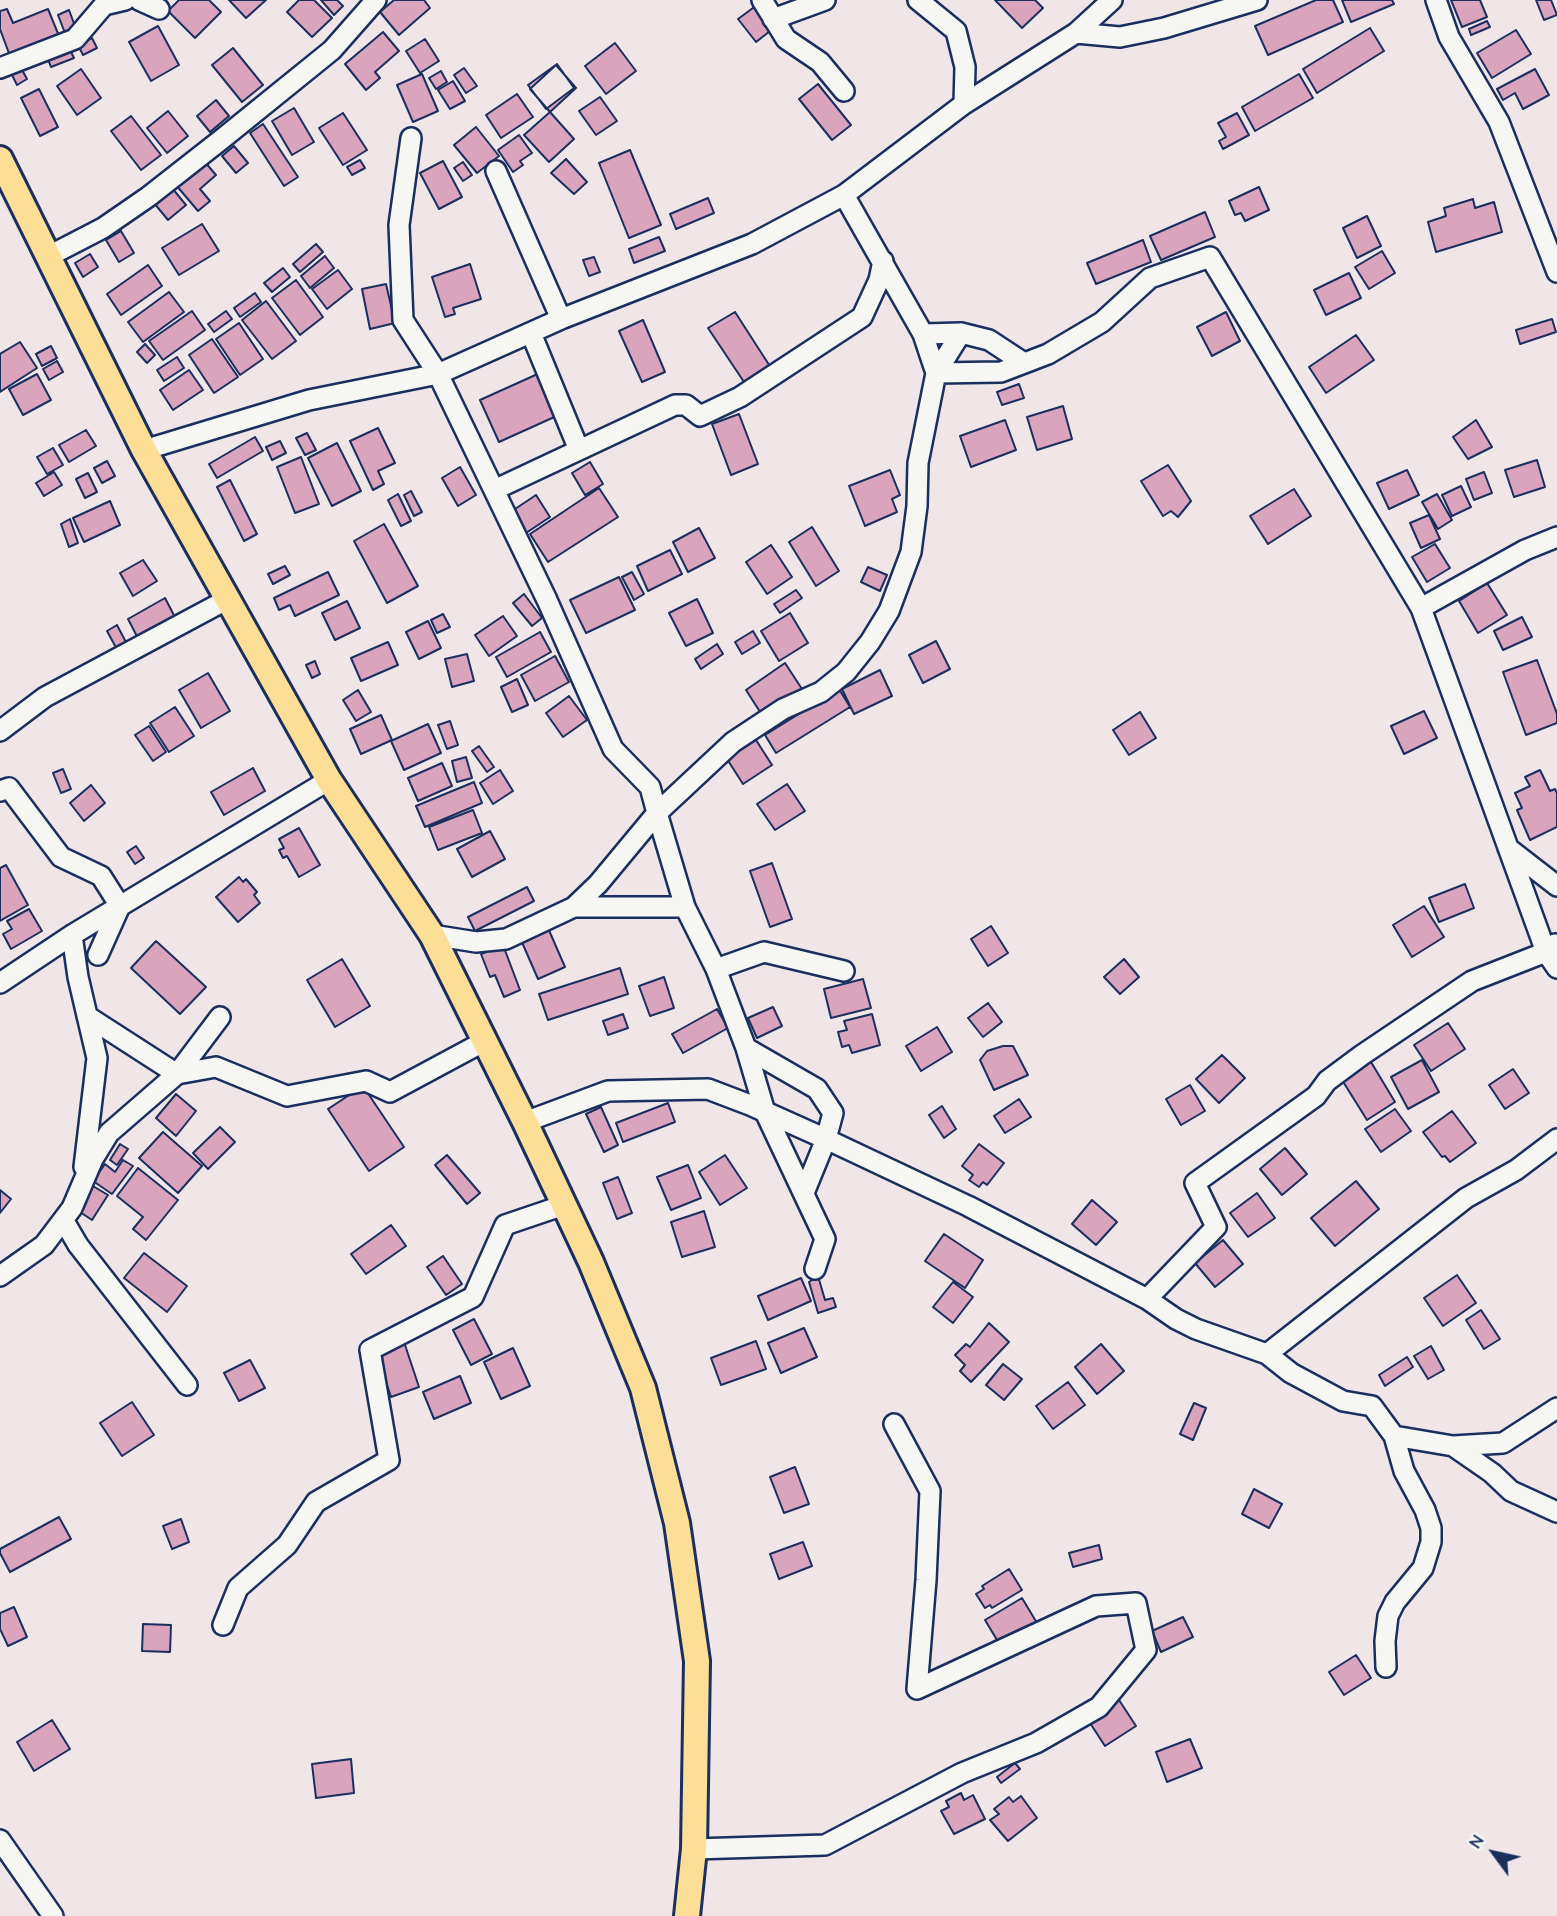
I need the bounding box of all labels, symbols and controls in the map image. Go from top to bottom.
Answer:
north arrow [1459,1818,1529,1888]
text: N [1464,1830,1489,1853]

